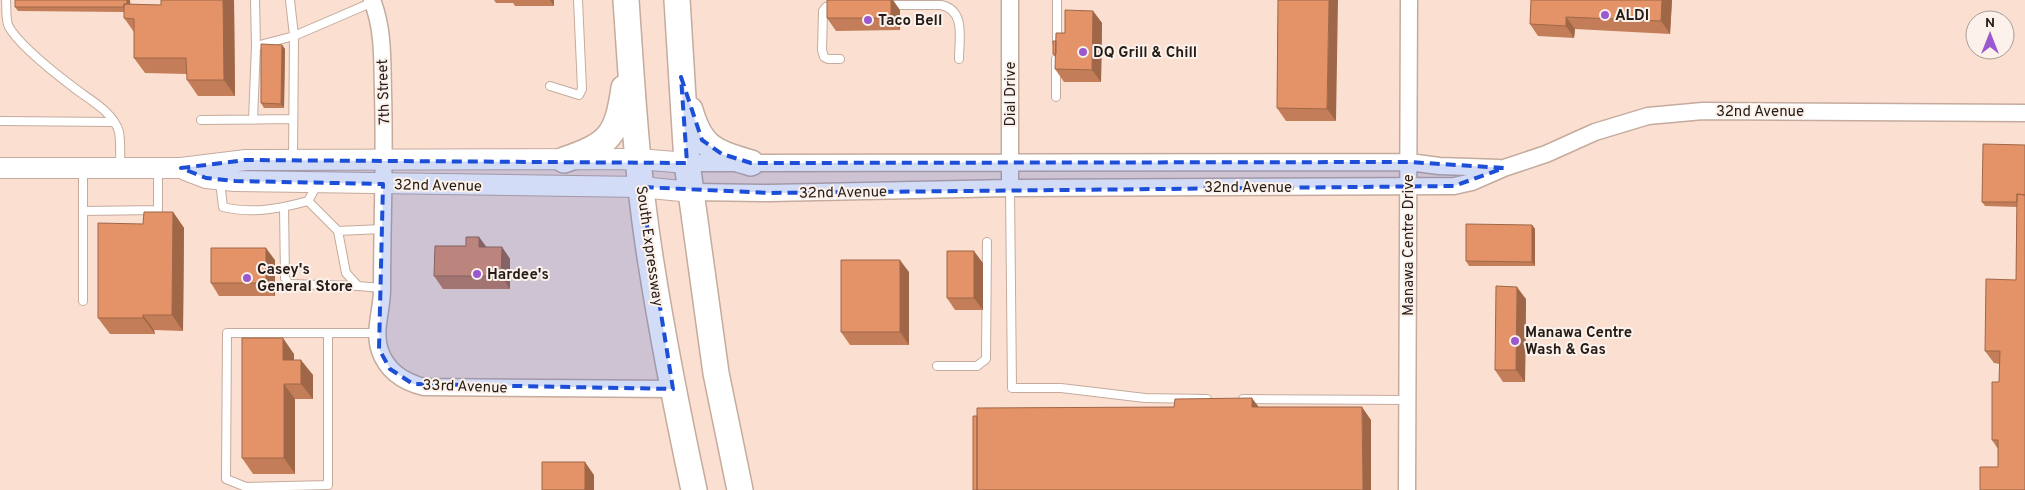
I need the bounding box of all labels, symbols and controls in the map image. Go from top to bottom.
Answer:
place label: ALDI [1615,7,1649,26]
marker: ALDI [1599,9,1611,21]
north arrow [1965,10,2015,60]
place label: Taco Bell [878,12,942,31]
marker: Taco Bell [862,14,874,26]
text: N [1985,15,1995,32]
place label: DQ Grill & Chill [1093,44,1197,63]
marker: DQ Grill & Chill [1077,46,1089,58]
street label: 7th Street [374,59,395,125]
street label: Dial Drive [1002,62,1021,126]
street label: 32nd Avenue [1716,103,1804,122]
street label: Manawa Centre Drive [1400,174,1419,316]
street label: 32nd Avenue [394,176,482,197]
street label: 32nd Avenue [1204,179,1292,198]
street label: 32nd Avenue [799,183,887,204]
street label: South Expressway [631,185,666,308]
place label: Casey's General Store [257,261,353,297]
place label: Hardee's [487,266,549,285]
marker: Hardee's [471,268,483,280]
marker: Casey's General Store [241,272,253,284]
place label: Manawa Centre Wash & Gas [1525,324,1632,360]
marker: Manawa Centre Wash & Gas [1509,335,1521,347]
street label: 33rd Avenue [422,377,508,398]

